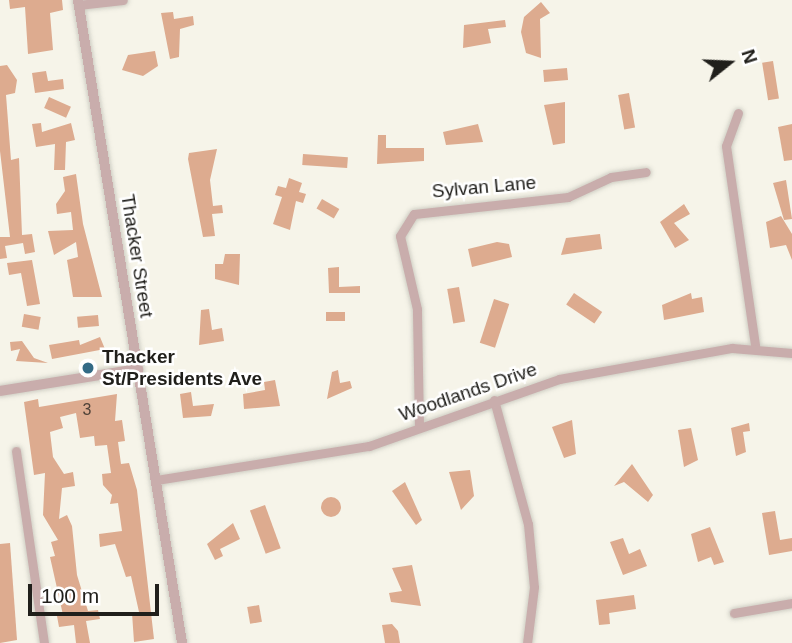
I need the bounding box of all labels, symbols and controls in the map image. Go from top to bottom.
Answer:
north arrow [694,28,764,98]
text: N [737,47,762,66]
street label: Sylvan Lane [431,171,537,203]
street label: Thacker Street [116,193,158,319]
place label: Thacker St/Presidents Ave [102,346,263,390]
street label: Woodlands Drive [396,358,540,426]
marker: Thacker St/Presidents Ave [80,360,96,376]
house number: 3 [83,400,91,420]
scale bar [32,570,163,614]
text: 100 m [41,584,99,607]

